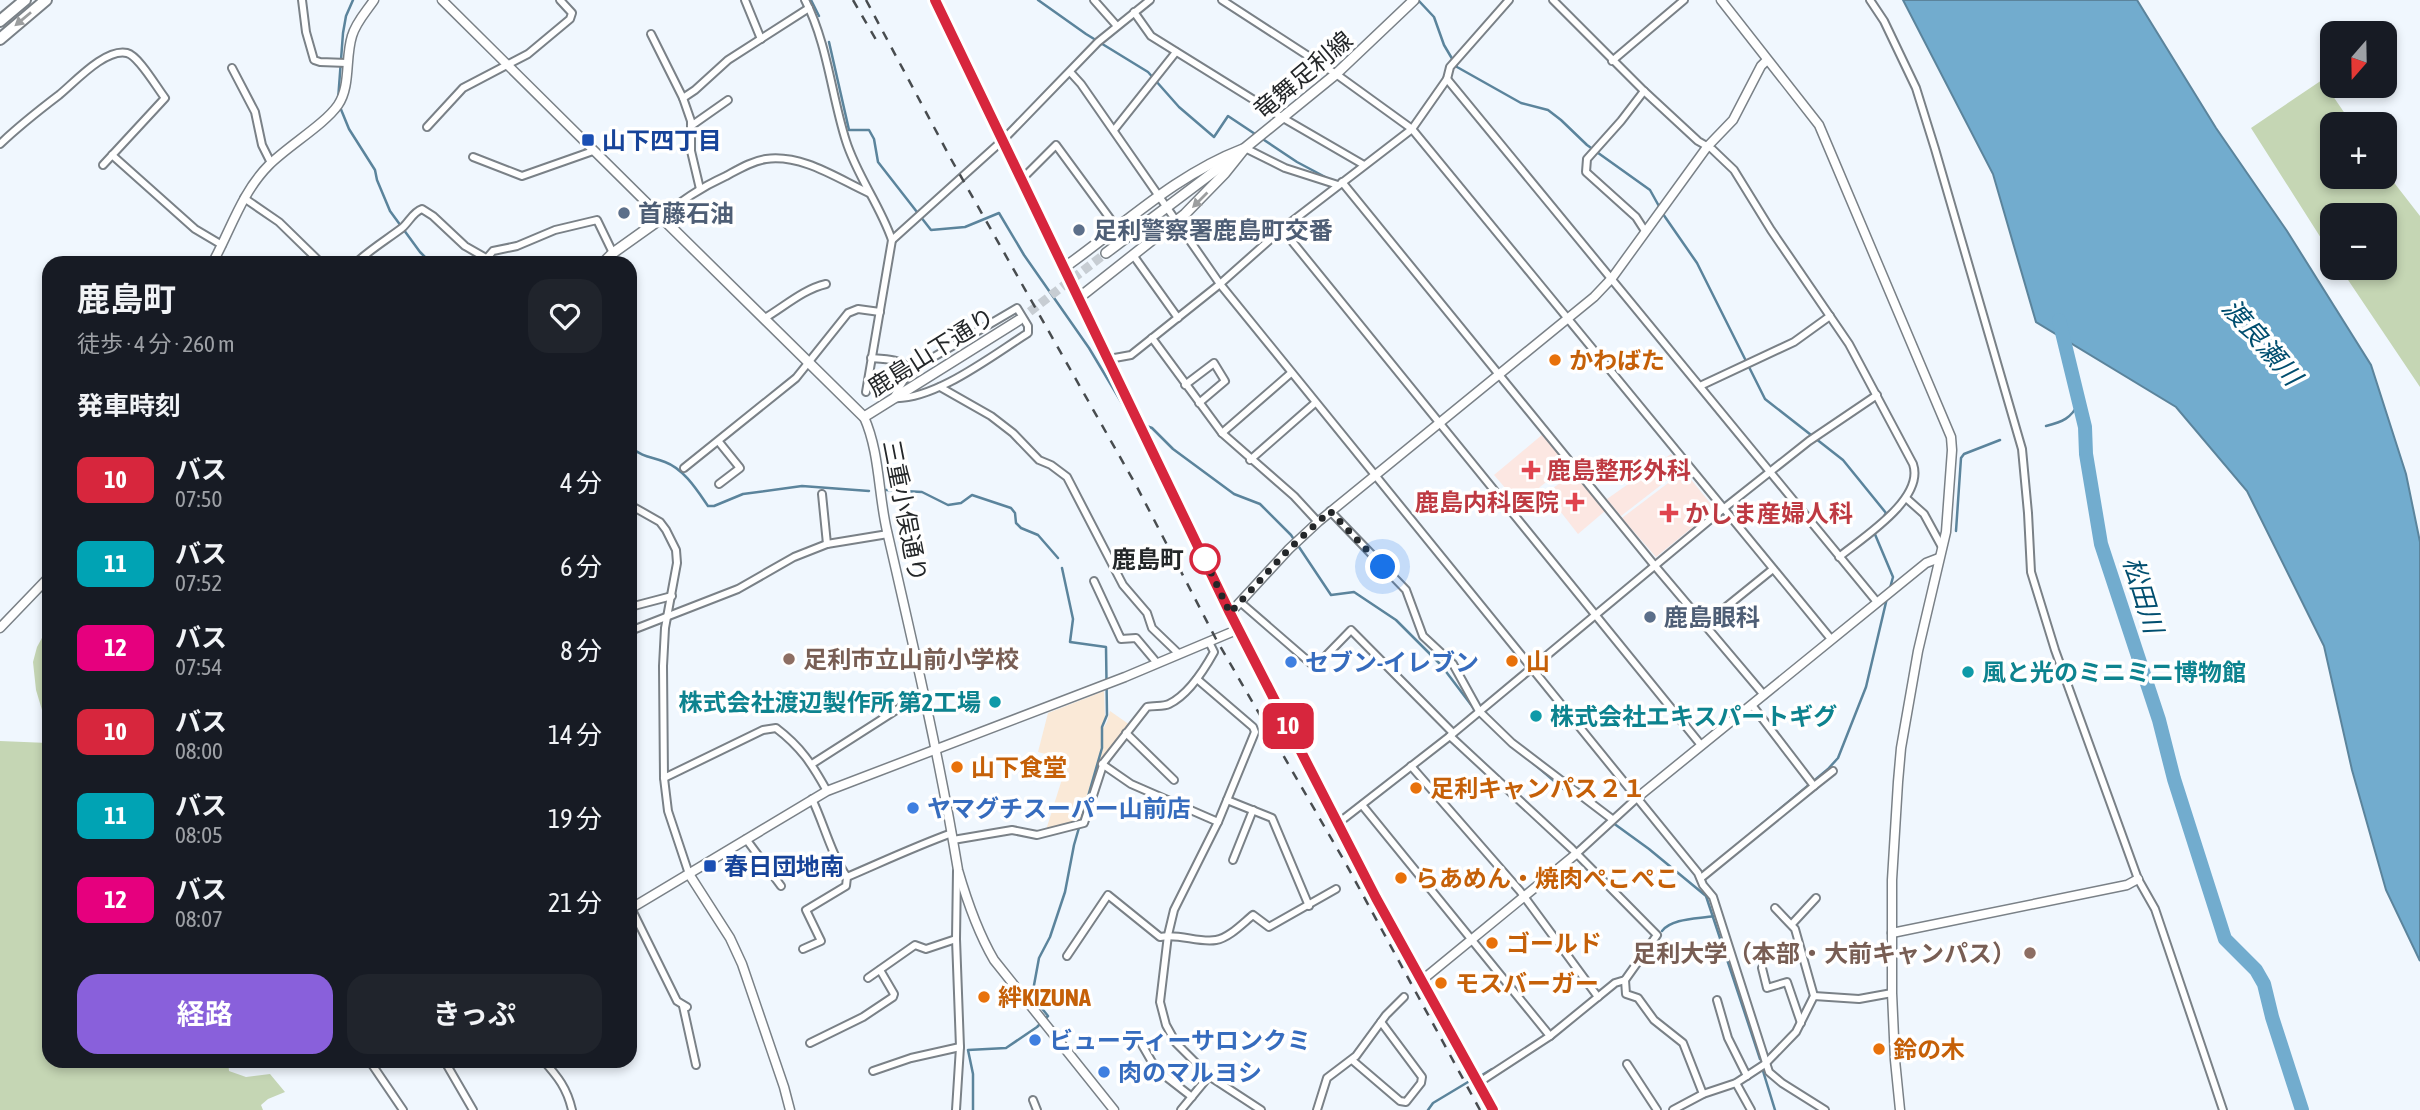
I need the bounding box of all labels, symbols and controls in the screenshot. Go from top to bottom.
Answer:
one-way arrow [15,12,33,27]
north arrow [2320,21,2398,98]
map controls [2320,21,2397,280]
street label: 竜舞足利線 [1248,26,1358,124]
button: + [2320,112,2397,189]
place label: 山下四丁目 [602,127,722,154]
marker: 山下四丁目 [580,132,596,148]
one-way arrow [1191,191,1208,208]
place label: 首藤石油 [638,200,734,227]
button: − [2320,203,2397,280]
marker: 首藤石油 [616,205,632,221]
place label: 足利警察署鹿島町交番 [1093,217,1333,244]
marker: 足利警察署鹿島町交番 [1071,222,1087,238]
button: heart [528,279,602,353]
text: 鹿島町 [77,280,176,318]
water label: 渡良瀬川 [2217,293,2309,393]
street label: 鹿島山下通り [863,302,999,402]
text: 徒歩 · 4 分 · 260 m [77,331,235,357]
place label: かわばた [1569,347,1665,374]
marker: かわばた [1547,352,1563,368]
text: 発車時刻 [77,391,181,421]
street label: 三重小俣通り [878,438,932,584]
text: バス [175,455,227,485]
place label: 鹿島整形外科 [1547,457,1691,484]
marker: 鹿島整形外科 [1521,460,1541,480]
text: 10 [104,466,127,493]
text: 4 分 [560,468,602,498]
text: 07:50 [175,486,222,512]
place label: 鹿島内科医院 [1415,489,1559,516]
marker: 鹿島内科医院 [1565,492,1585,512]
place label: かしま産婦人科 [1685,500,1853,527]
marker: かしま産婦人科 [1659,503,1679,523]
text: バス [175,539,227,569]
marker: 鹿島町 [1190,544,1220,574]
place label: 鹿島町 [1112,546,1184,573]
your location [1365,549,1400,584]
text: 11 [104,550,127,577]
text: 6 分 [560,552,602,582]
water label: 松田川 [2117,553,2170,640]
text: 07:52 [175,570,222,596]
place label: 鹿島眼科 [1664,604,1760,631]
marker: 鹿島眼科 [1642,609,1658,625]
text: バス [175,623,227,653]
text: 12 [104,634,127,661]
text: 8 分 [560,636,602,666]
place label: 足利市立山前小学校 [803,646,1019,673]
place label: 山 [1526,648,1550,675]
place label: セブン-イレブン [1305,649,1479,676]
marker: 足利市立山前小学校 [781,651,797,667]
marker: 山 [1504,653,1520,669]
text: 07:54 [175,654,222,680]
marker: セブン-イレブン [1283,654,1299,670]
place label: 風と光のミニミニ博物館 [1982,659,2246,686]
marker: 風と光のミニミニ博物館 [1960,664,1976,680]
place label: 株式会社渡辺製作所 第2工場 [678,689,981,716]
marker: 株式会社渡辺製作所 第2工場 [987,694,1003,710]
line badge: 10 [1256,703,1320,749]
place label: 株式会社エキスパートギグ [1550,703,1837,730]
text: バス [175,707,227,737]
marker: 株式会社エキスパートギグ [1528,708,1544,724]
text: 10 [1277,712,1299,739]
text: 10 [104,718,127,745]
text: 14 分 [548,720,602,750]
text: 08:00 [175,738,223,764]
place label: 山下食堂 [971,754,1067,781]
marker: 山下食堂 [949,759,965,775]
place label: 足利キャンパス２１ [1430,775,1646,802]
marker: 足利キャンパス２１ [1408,780,1424,796]
text: バス [175,791,227,821]
place label: ヤマグチスーパー山前店 [927,795,1191,822]
marker: ヤマグチスーパー山前店 [905,800,921,816]
text: 11 [104,802,127,829]
text: 19 分 [548,804,602,834]
text: 08:05 [175,822,223,848]
place label: 春日団地南 [724,853,844,880]
marker: 春日団地南 [702,858,718,874]
place label: らあめん・焼肉ぺこぺこ [1415,865,1679,892]
marker: らあめん・焼肉ぺこぺこ [1393,870,1409,886]
text: バス [175,875,227,905]
text: 12 [104,886,127,913]
text: 21 分 [548,888,602,918]
text: 08:07 [175,906,223,932]
place label: ゴールド [1506,930,1602,957]
marker: ゴールド [1484,935,1500,951]
place label: 足利大学（本部・大前キャンパス） [1632,940,2016,967]
marker: 足利大学（本部・大前キャンパス） [2022,945,2038,961]
place label: モスバーガー [1455,970,1599,997]
button: 経路 [77,974,333,1054]
button: きっぷ [347,974,602,1054]
marker: モスバーガー [1433,975,1449,991]
place label: 絆KIZUNA [998,984,1091,1011]
marker: 絆KIZUNA [976,989,992,1005]
place label: ビューティーサロンクミ [1049,1027,1311,1054]
marker: ビューティーサロンクミ [1027,1032,1043,1048]
place label: 鈴の木 [1893,1036,1965,1063]
marker: 鈴の木 [1871,1041,1887,1057]
place label: 肉のマルヨシ [1118,1059,1262,1086]
marker: 肉のマルヨシ [1096,1064,1112,1080]

